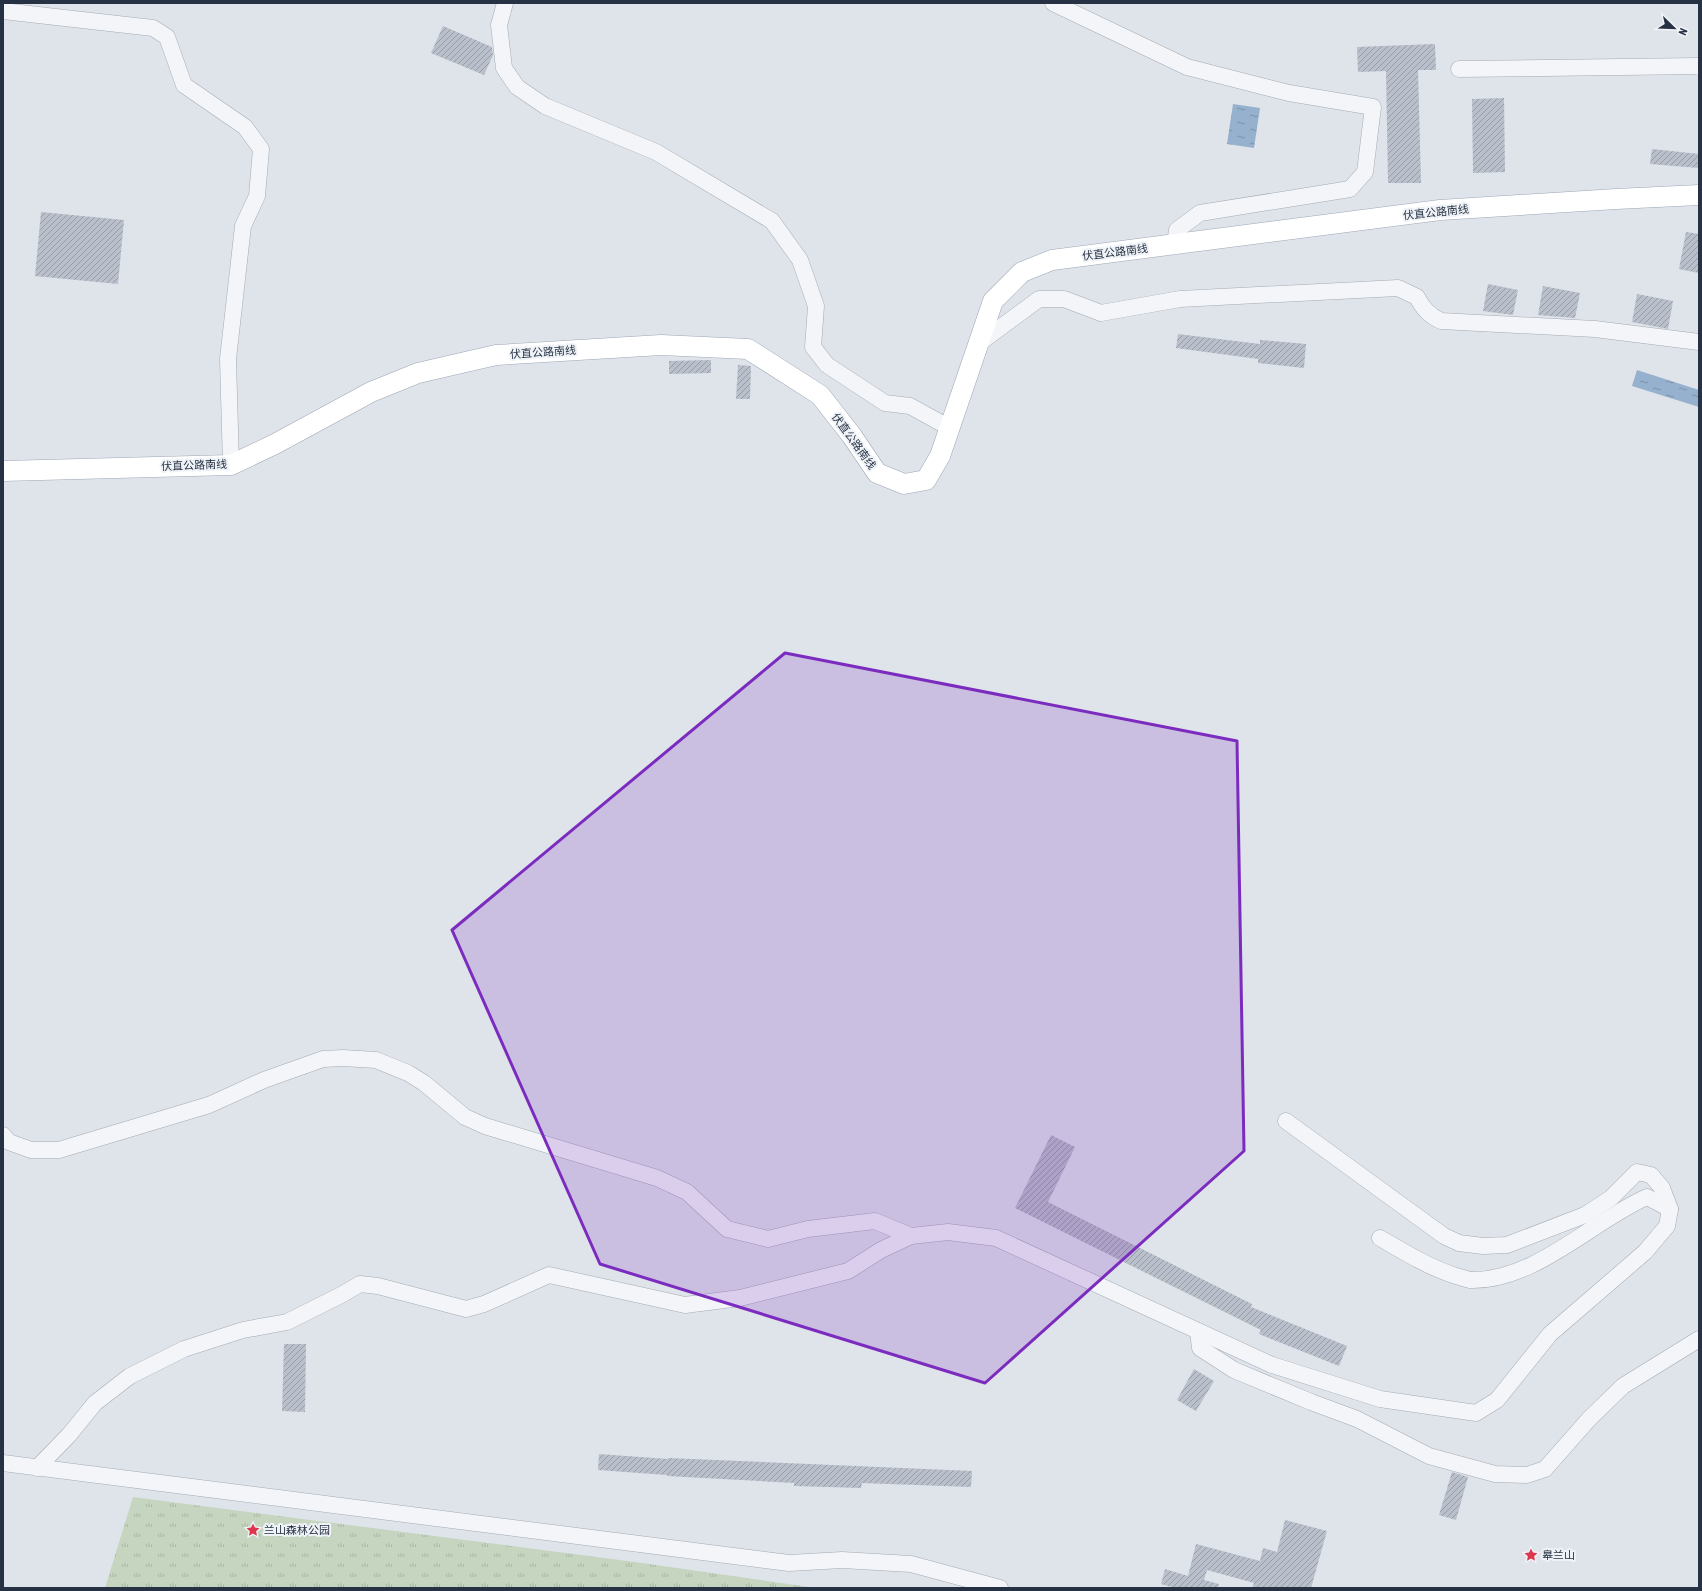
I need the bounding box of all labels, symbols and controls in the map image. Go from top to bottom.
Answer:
north arrow [1654,8,1694,48]
text: N [1676,27,1690,37]
street label: 伏直公路南线 [1403,203,1469,221]
street label: 伏直公路南线 [1082,242,1148,262]
street label: 伏直公路南线 [510,344,576,360]
street label: 伏直公路南线 [830,411,878,471]
street label: 伏直公路南线 [161,458,227,472]
place icon: 兰山森林公园 [245,1522,261,1538]
place label: 兰山森林公园 [264,1524,330,1536]
place icon: 皋兰山 [1523,1547,1539,1563]
place label: 皋兰山 [1542,1549,1575,1561]

